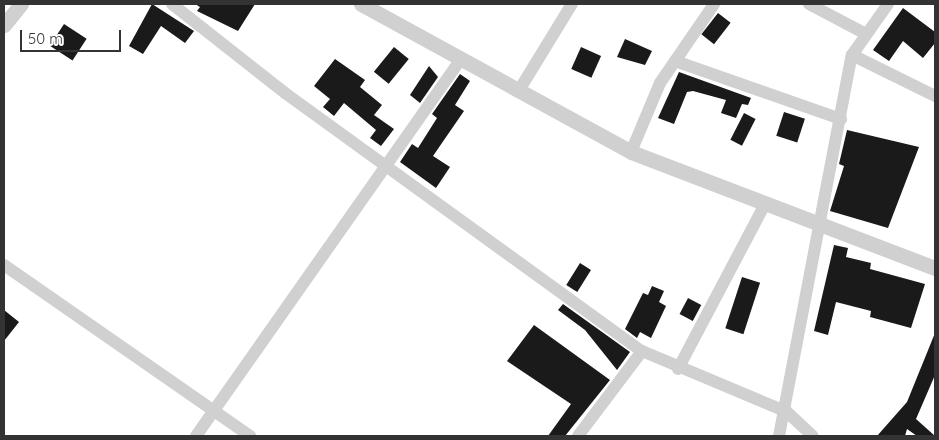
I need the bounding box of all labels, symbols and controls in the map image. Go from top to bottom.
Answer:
scale bar [22,20,124,52]
text: 50 m [28,29,63,48]

